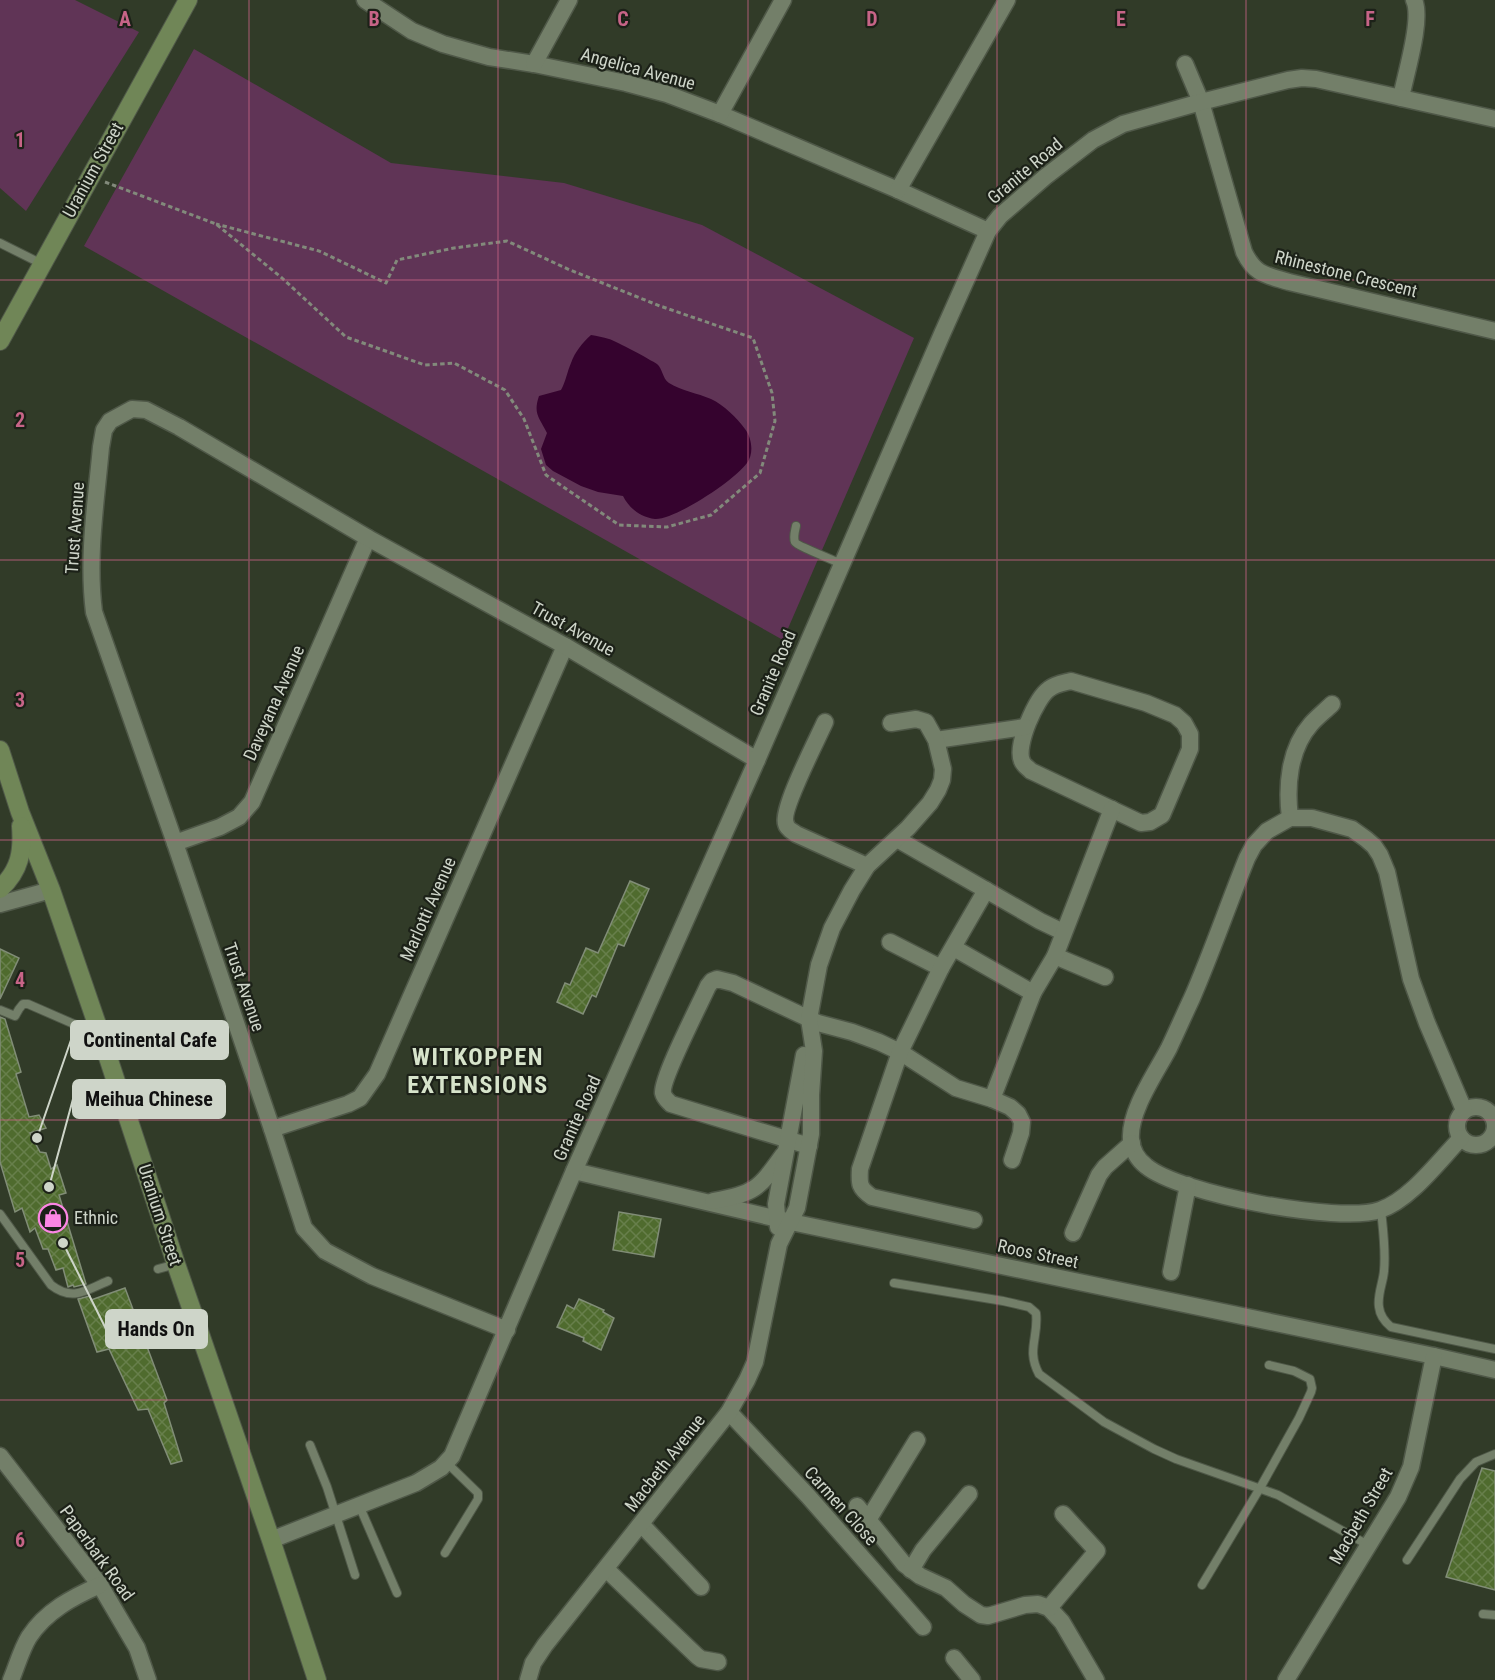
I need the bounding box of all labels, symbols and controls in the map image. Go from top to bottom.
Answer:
text: A [119,7,131,31]
text: B [368,7,380,31]
text: C [617,7,629,31]
text: D [866,7,878,31]
text: E [1116,7,1126,31]
text: F [1365,7,1375,31]
street label: Angelica Avenue [579,43,698,94]
street label: Uranium Street [58,119,127,221]
text: 1 [15,128,25,152]
street label: Granite Road [983,133,1066,208]
street label: Rhinestone Crescent [1273,246,1420,301]
text: 2 [15,408,25,432]
street label: Trust Avenue [61,481,88,575]
street label: Trust Avenue [528,597,619,660]
street label: Granite Road [745,627,800,719]
street label: Daveyana Avenue [239,642,308,764]
text: 3 [15,688,25,712]
street label: Marlotti Avenue [395,854,460,964]
street label: Trust Avenue [220,940,269,1034]
text: 4 [15,968,25,992]
callout: Continental Cafe [71,1021,228,1059]
text: Continental Cafe [83,1028,217,1052]
district label: WITKOPPEN EXTENSIONS [407,1043,549,1099]
street label: Granite Road [548,1072,605,1164]
callout: Meihua Chinese [73,1080,225,1118]
text: Meihua Chinese [85,1087,213,1111]
street label: Uranium Street [134,1162,187,1268]
shop icon: Ethnic [37,1202,69,1234]
place label: Ethnic [74,1207,118,1228]
street label: Roos Street [996,1235,1080,1272]
text: 5 [15,1248,25,1272]
callout: Hands On [106,1310,207,1348]
text: Hands On [117,1317,195,1341]
street label: Macbeth Avenue [620,1410,709,1516]
street label: Carmen Close [800,1462,882,1550]
street label: Macbeth Street [1324,1464,1397,1568]
street label: Paperbark Road [56,1501,139,1604]
text: 6 [15,1528,25,1552]

